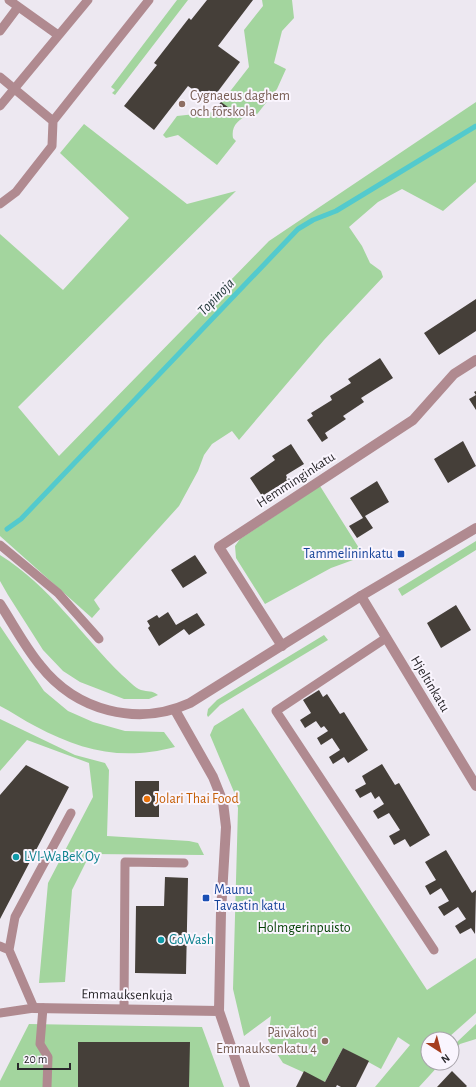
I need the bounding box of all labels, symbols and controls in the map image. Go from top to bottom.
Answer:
place label: Cygnaeus daghem och förskola [190,89,290,119]
marker: Cygnaeus daghem och förskola [177,99,187,109]
water label: Topinoja [195,276,237,318]
street label: Hemminginkatu [254,450,338,510]
place label: Tammelininkatu [303,547,393,561]
marker: Tammelininkatu [396,549,406,559]
street label: Hjeltinkatu [408,654,452,714]
place label: Jolari Thai Food [155,792,239,806]
marker: Jolari Thai Food [142,794,152,804]
place label: LVI-WaBeK Oy [24,850,100,864]
marker: LVI-WaBeK Oy [11,852,21,862]
place label: Maunu Tavastin katu [214,883,285,913]
marker: Maunu Tavastin katu [201,893,211,903]
park label: Holmgerinpuisto [257,921,351,935]
place label: GoWash [169,933,214,947]
marker: GoWash [156,935,166,945]
street label: Emmauksenkuja [81,987,173,1003]
place label: Päiväkoti Emmauksenkatu 4 [216,1026,317,1056]
north arrow [420,1031,460,1071]
marker: Päiväkoti Emmauksenkatu 4 [320,1036,330,1046]
scale bar [18,1045,70,1071]
text: N [439,1052,452,1065]
text: 20 m [24,1053,47,1065]

